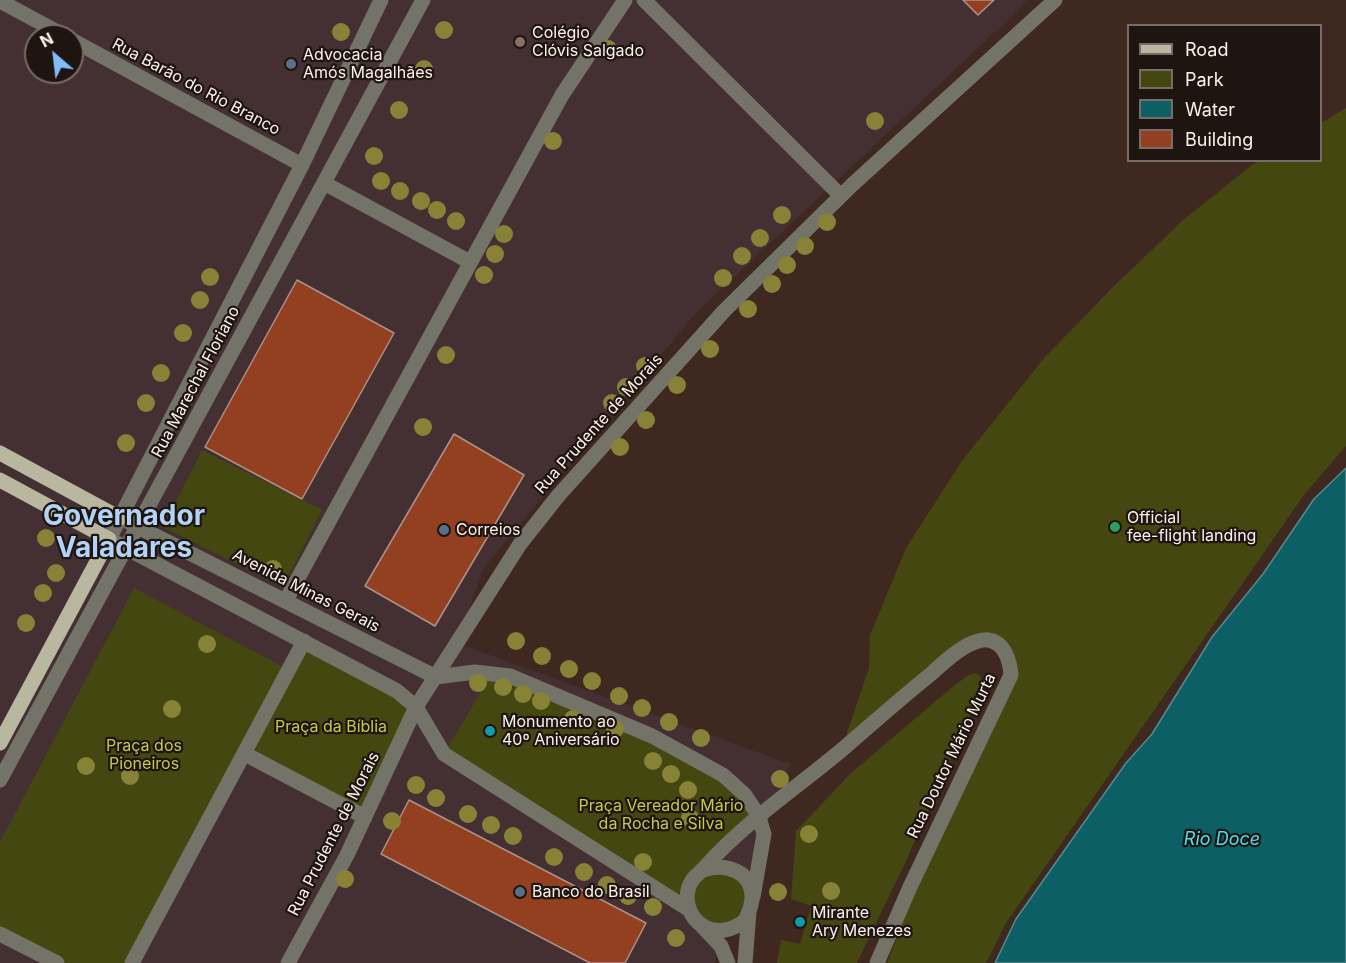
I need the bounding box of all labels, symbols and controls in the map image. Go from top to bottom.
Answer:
place label: Colégio Clóvis Salgado [532,23,644,61]
north arrow [24,24,84,84]
legend [1127,24,1322,162]
text: N [36,28,57,52]
street label: Rua Barão do Rio Branco [109,34,283,140]
marker: Colégio Clóvis Salgado [513,35,527,49]
text: Road [1185,39,1228,60]
place label: Advocacia Amós Magalhães [303,45,433,83]
marker: Advocacia Amós Magalhães [284,57,298,71]
text: Park [1185,69,1224,90]
text: Water [1185,99,1235,120]
text: Building [1185,129,1253,150]
street label: Rua Marechal Floriano [148,303,244,461]
street label: Rua Prudente de Morais [531,350,667,498]
district label: Governador Valadares [43,500,205,566]
place label: Official fee-flight landing [1127,508,1256,546]
place label: Correios [456,520,521,540]
marker: Official fee-flight landing [1108,520,1122,534]
marker: Correios [437,523,451,537]
street label: Avenida Minas Gerais [229,545,383,637]
street label: Rua Doutor Mário Murta [904,670,1000,842]
place label: Monumento ao 40º Aniversário [502,712,620,750]
park label: Praça da Bíblia [275,717,387,737]
marker: Monumento ao 40º Aniversário [483,724,497,738]
park label: Praça dos Pioneiros [106,736,182,774]
street label: Rua Prudente de Morais [284,749,384,919]
park label: Praça Vereador Mário da Rocha e Silva [579,796,743,834]
water label: Rio Doce [1184,829,1260,851]
place label: Banco do Brasil [532,882,650,902]
marker: Banco do Brasil [513,885,527,899]
place label: Mirante Ary Menezes [812,903,912,941]
marker: Mirante Ary Menezes [793,915,807,929]

